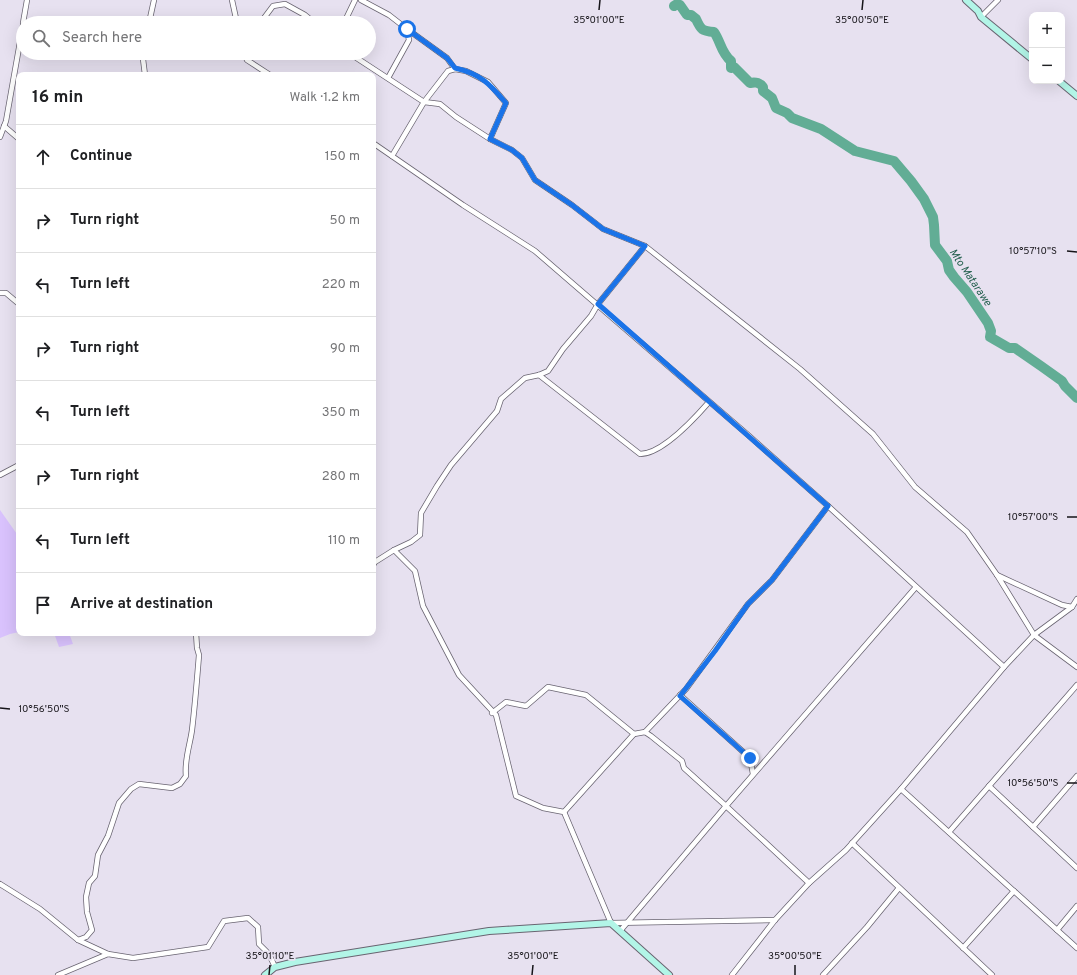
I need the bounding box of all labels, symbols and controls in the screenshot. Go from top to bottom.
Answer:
map controls [1029,12,1065,84]
button: + [1029,12,1065,48]
text: 35°01'00"E [573,14,625,27]
text: 35°00'50"E [835,14,889,27]
search box [16,16,376,60]
route start [398,20,416,38]
icon: search [30,27,52,49]
text: Search here [62,29,142,48]
button: − [1029,48,1065,84]
text: 16 min [32,87,83,109]
text: Walk · 1.2 km [289,90,360,106]
icon: ahead [32,146,54,168]
text: Continue [70,147,132,166]
text: 150 m [325,149,360,165]
icon: right [32,210,54,232]
text: Turn right [70,211,139,230]
text: 50 m [330,213,360,229]
text: 10°57'10"S [1009,245,1057,258]
water label: Mto Matarawe [946,246,995,309]
icon: left [32,274,54,296]
text: Turn left [70,275,130,294]
text: 220 m [322,277,360,293]
icon: right [32,338,54,360]
text: Turn right [70,339,139,358]
text: 90 m [330,341,360,357]
icon: left [32,402,54,424]
text: Turn left [70,403,130,422]
text: 350 m [322,405,360,421]
icon: right [32,466,54,488]
text: Turn right [70,467,139,486]
text: 280 m [322,469,360,485]
text: 10°57'00"S [1008,511,1058,524]
icon: left [32,530,54,552]
text: Turn left [70,531,130,550]
text: 110 m [328,533,360,549]
icon: arrive [32,594,54,616]
text: Arrive at destination [70,595,213,614]
text: 10°56'50"S [18,703,70,716]
route end [741,749,759,767]
text: 10°56'50"S [1007,777,1059,790]
text: 35°01'10"E [246,950,294,963]
text: 35°01'00"E [507,950,559,963]
text: 35°00'50"E [768,950,822,963]

